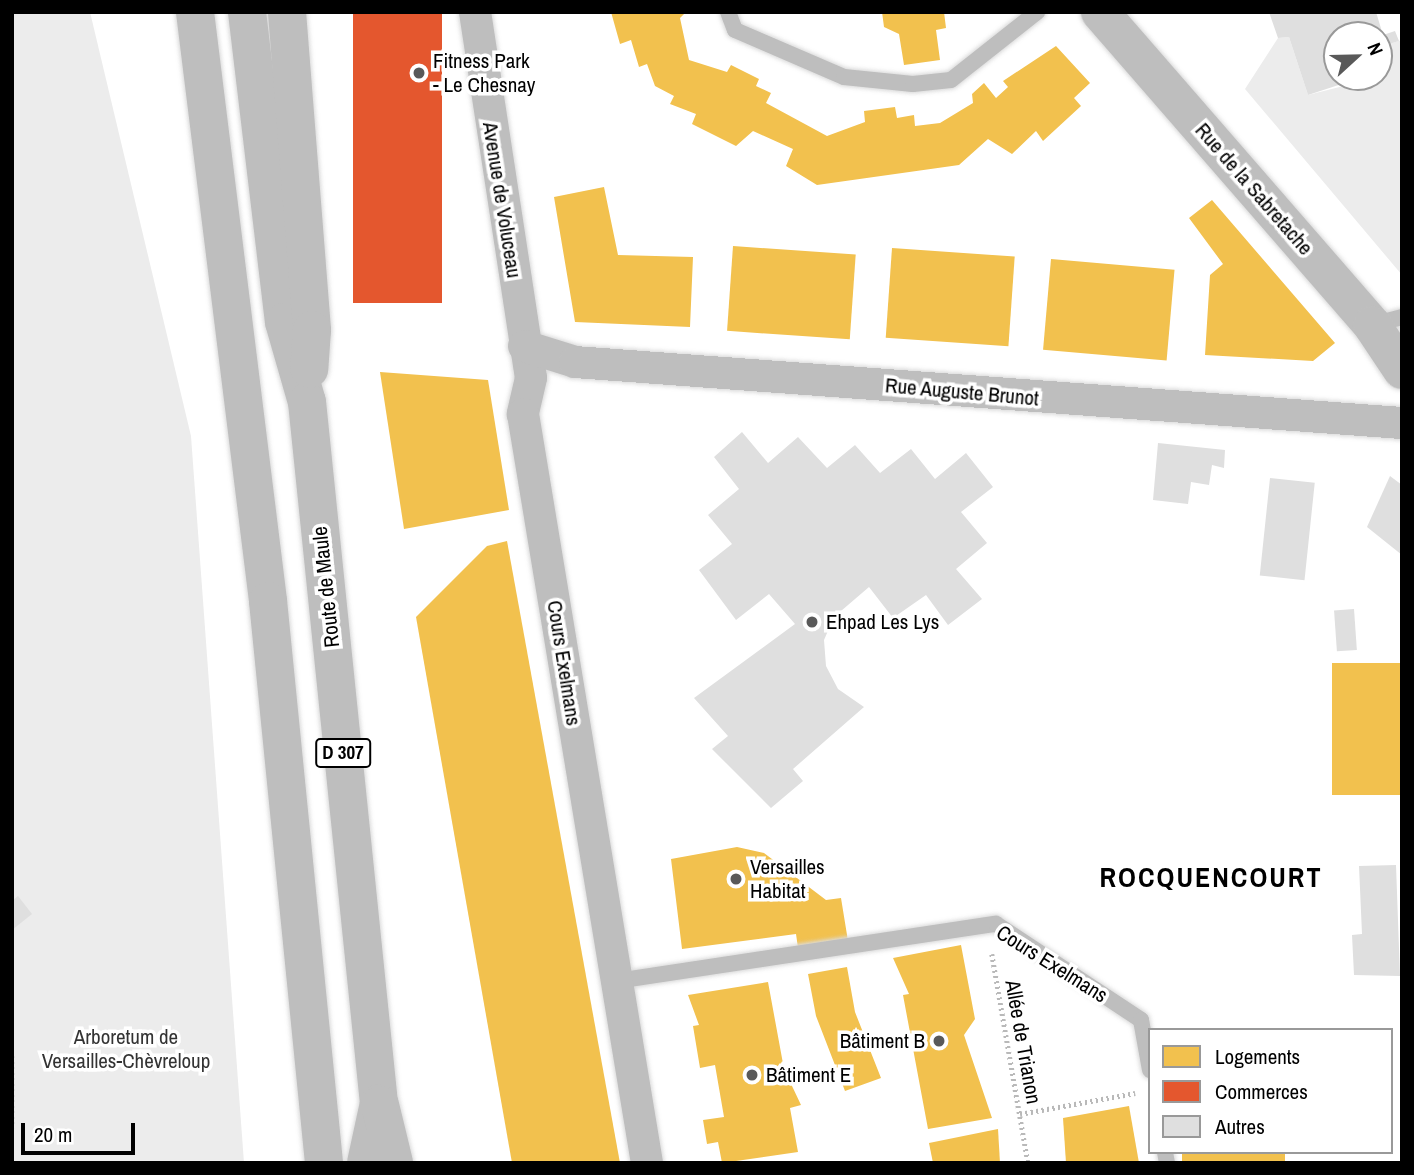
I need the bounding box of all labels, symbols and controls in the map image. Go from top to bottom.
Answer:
north arrow [1323,21,1393,91]
text: N [1361,39,1390,59]
place label: Fitness Park - Le Chesnay [433,48,535,98]
marker: Fitness Park - Le Chesnay [411,65,427,81]
street label: Rue de la Sabretache [1190,118,1318,260]
street label: Avenue de Voluceau [477,120,527,280]
street label: Rue Auguste Brunot [884,373,1040,411]
street label: Route de Maule [307,525,345,649]
street label: Cours Exelmans [542,599,586,727]
place label: Ehpad Les Lys [826,609,939,635]
marker: Ehpad Les Lys [804,614,820,630]
road number: D 307 [315,738,371,768]
place label: Versailles Habitat [750,854,825,904]
district label: ROCQUENCOURT [1101,860,1321,894]
marker: Versailles Habitat [728,871,744,887]
street label: Cours Exelmans [992,920,1112,1008]
street label: Allée de Trianon [1000,978,1046,1106]
park label: Arboretum de Versailles-Chèvreloup [42,1024,210,1074]
place label: Bâtiment B [840,1028,925,1054]
legend [1148,1028,1393,1154]
marker: Bâtiment B [931,1033,947,1049]
text: Logements [1215,1042,1300,1071]
place label: Bâtiment E [766,1062,851,1088]
marker: Bâtiment E [744,1067,760,1083]
text: Commerces [1215,1077,1308,1106]
scale bar [24,1108,138,1152]
text: Autres [1215,1112,1265,1141]
text: 20 m [34,1120,72,1149]

